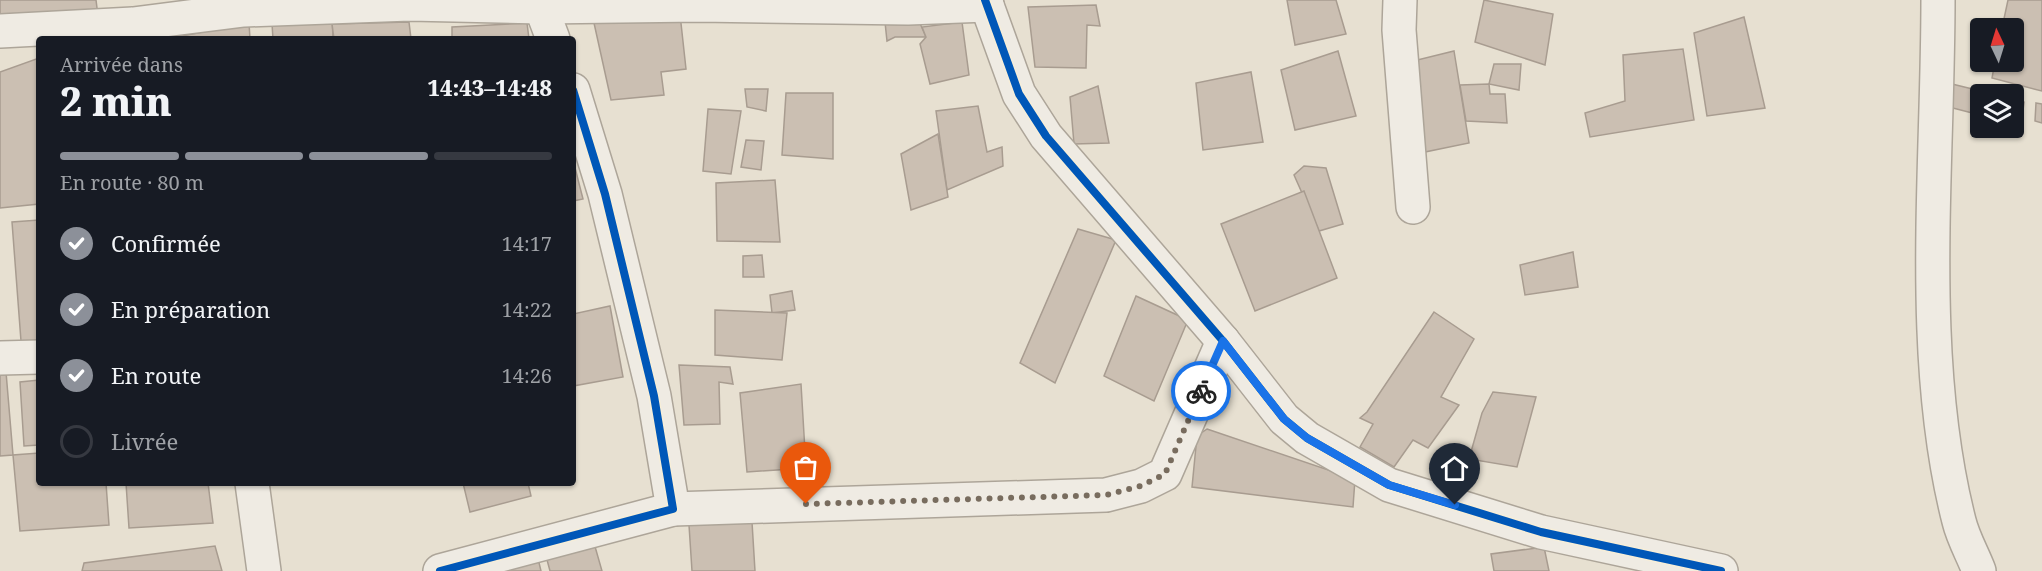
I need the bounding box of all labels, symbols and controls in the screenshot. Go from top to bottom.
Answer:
north arrow [1970,18,2024,72]
map controls [1970,18,2024,138]
text: Arrivée dans [60,51,183,78]
text: 14:43–14:48 [428,72,552,102]
text: 2 min [60,74,172,127]
button: layers [1970,84,2024,138]
text: En route · 80 m [60,169,204,196]
icon: check [60,227,93,260]
text: Confirmée [111,228,221,258]
text: 14:17 [502,230,552,257]
icon: check [60,293,93,326]
text: En préparation [111,294,270,324]
text: 14:22 [502,296,552,323]
icon: check [60,359,93,392]
text: En route [111,360,201,390]
courier [1171,361,1231,421]
text: 14:26 [502,362,552,389]
icon: bike [1185,375,1218,408]
text: Livrée [111,426,178,456]
pin [780,442,831,504]
pin [1429,443,1480,505]
icon: bag [789,451,822,484]
icon: home [1438,452,1471,485]

